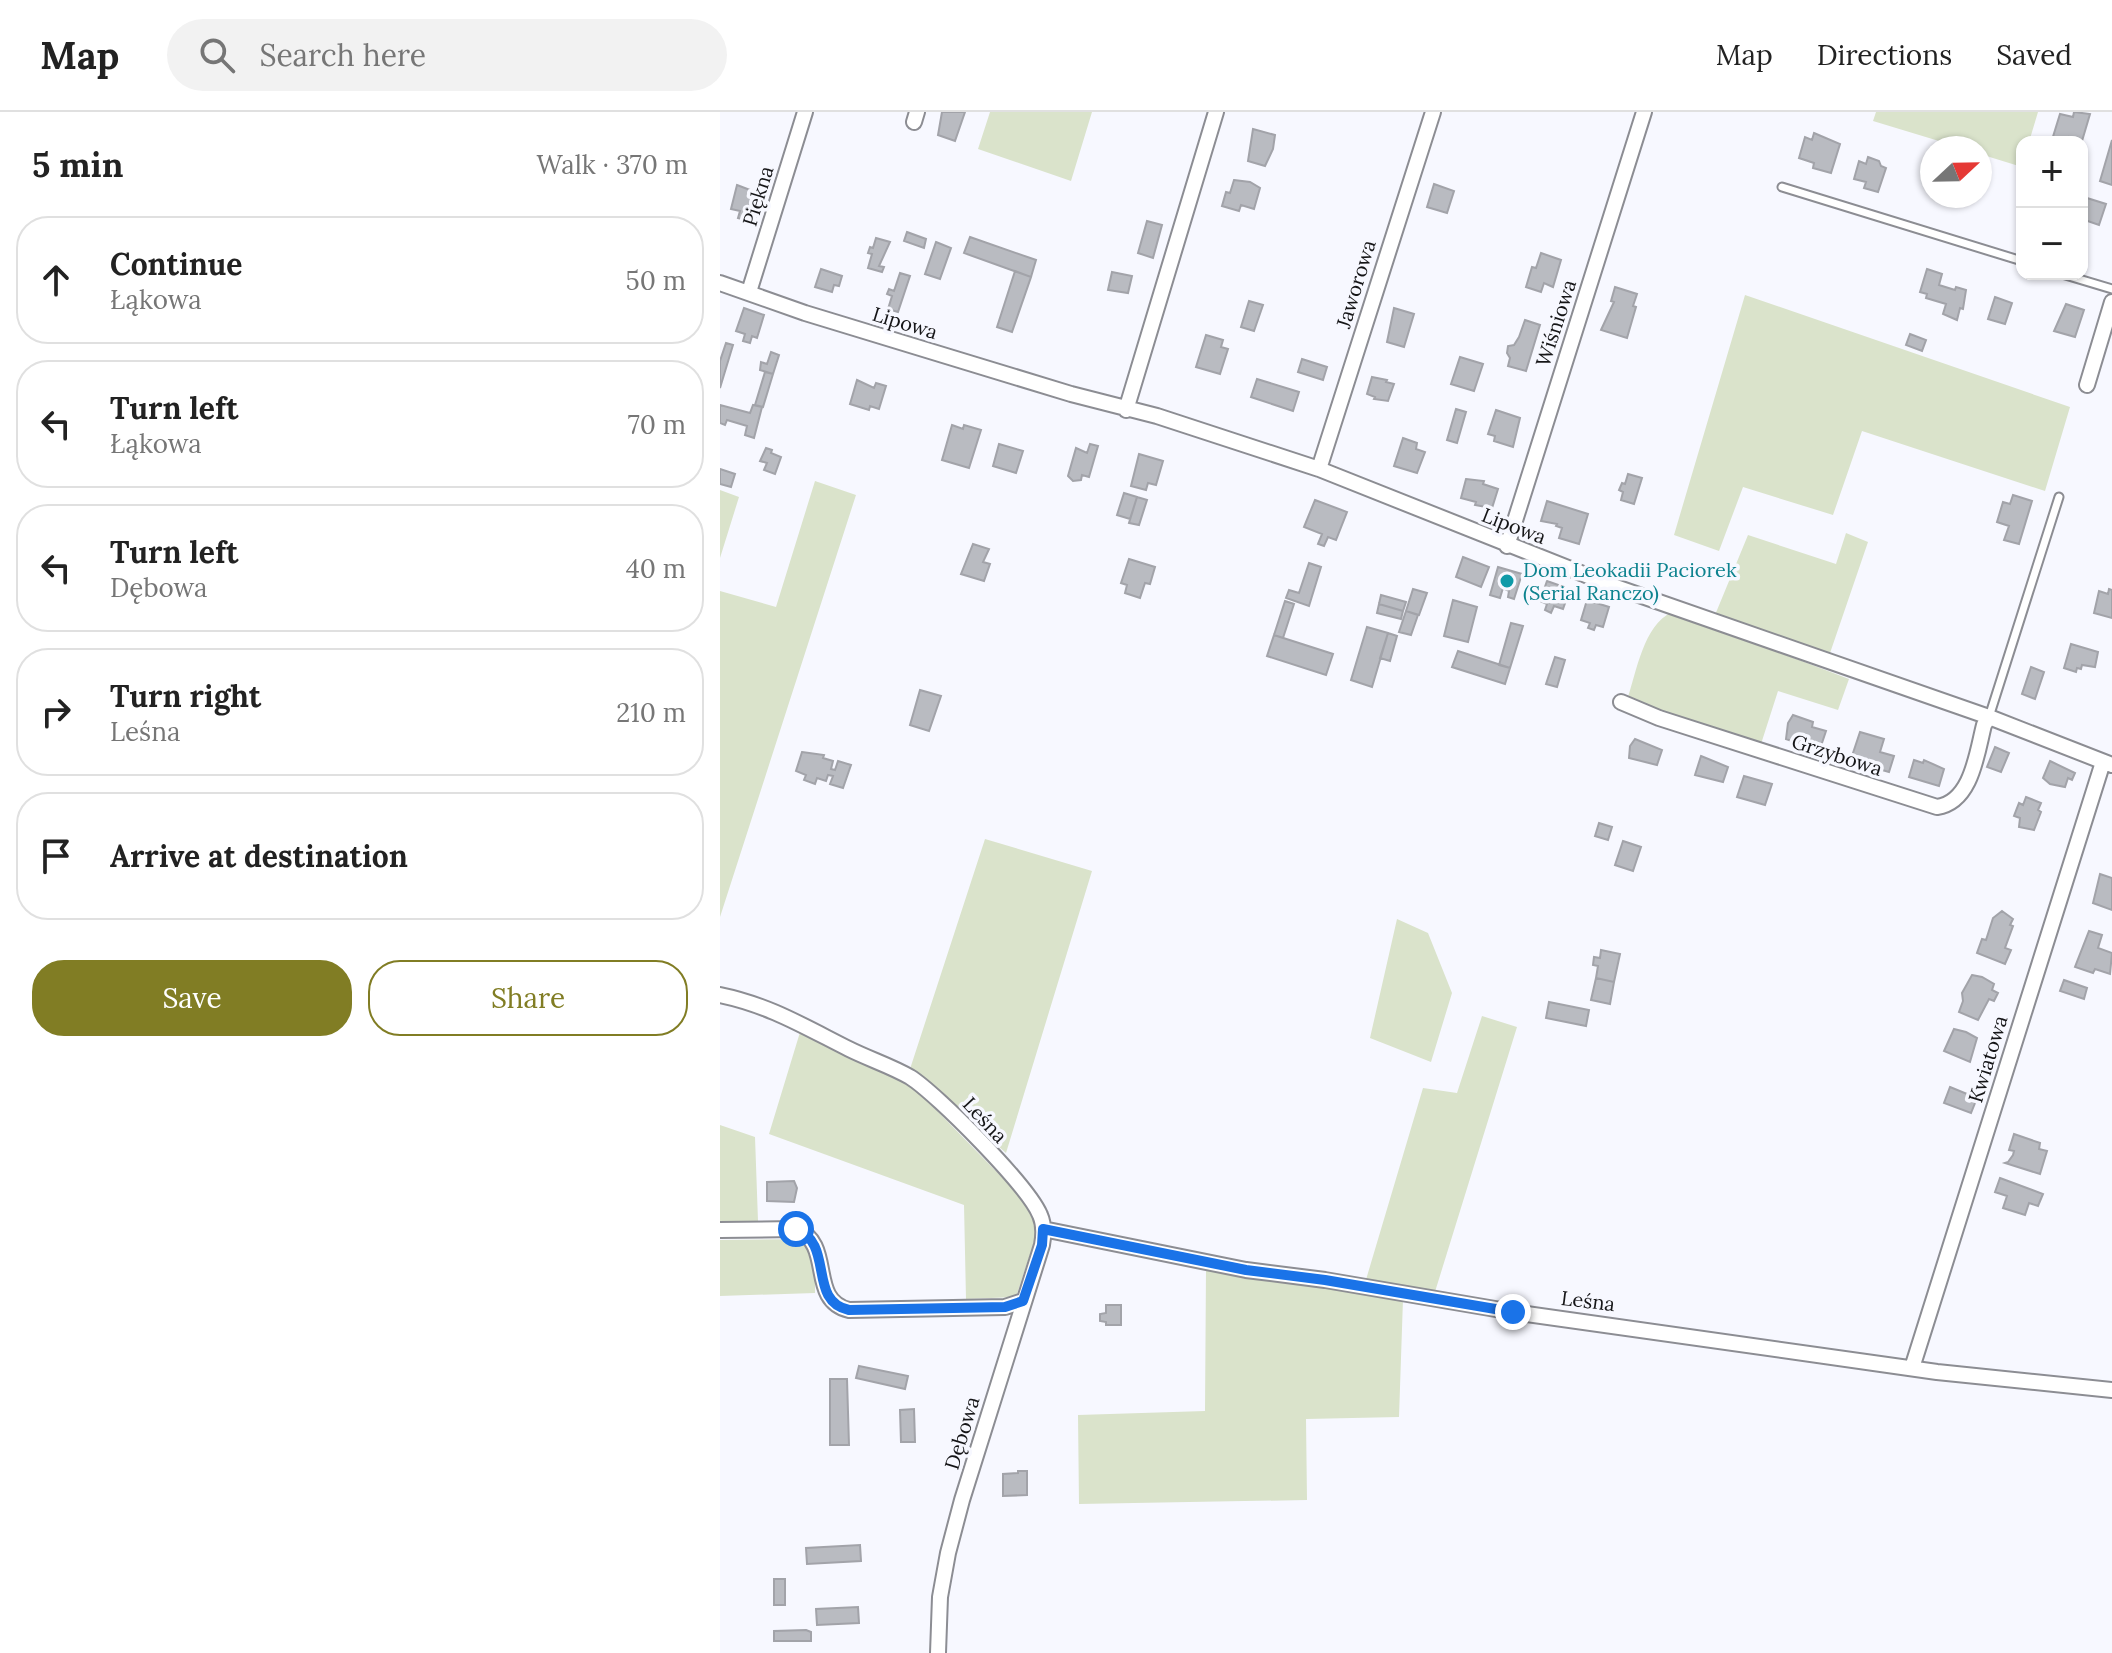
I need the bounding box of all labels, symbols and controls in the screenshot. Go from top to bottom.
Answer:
search box [167,19,727,91]
text: Map [40,31,119,79]
icon: search [195,33,239,77]
text: Search here [259,36,426,74]
text: Map [1716,37,1773,73]
text: Directions [1817,37,1952,73]
text: Saved [1996,37,2072,73]
north arrow [1920,136,1992,208]
map controls [2016,136,2088,280]
button: + [2016,136,2088,208]
text: 5 min [32,143,123,186]
text: Walk · 370 m [536,148,688,181]
street label: Piękna [737,163,779,229]
button: − [2016,208,2088,280]
street label: Jaworowa [1330,237,1381,332]
text: Continue [110,245,242,283]
icon: ahead [34,258,78,302]
text: 50 m [626,264,686,297]
street label: Wiśniowa [1530,276,1581,369]
text: Łąkowa [110,283,202,316]
street label: Lipowa [870,301,941,344]
text: Turn left [110,389,238,427]
icon: left [34,402,78,446]
text: 70 m [628,408,686,441]
text: Łąkowa [110,427,202,460]
street label: Lipowa [1479,502,1550,549]
text: Turn left [110,533,238,571]
icon: left [34,546,78,590]
text: 40 m [626,552,686,585]
place label: Dom Leokadii Paciorek (Serial Ranczo) [1523,557,1737,606]
text: Dębowa [110,571,208,604]
marker: Dom Leokadii Paciorek (Serial Ranczo) [1498,572,1516,590]
text: Turn right [110,677,261,715]
icon: right [34,690,78,734]
text: 210 m [616,696,686,729]
text: Leśna [110,715,180,748]
street label: Grzybowa [1789,728,1886,781]
icon: arrive [34,834,78,878]
text: Arrive at destination [110,837,408,875]
button: Save [32,960,352,1036]
button: Share [368,960,688,1036]
street label: Kwiatowa [1962,1012,2013,1105]
street label: Leśna [958,1091,1013,1148]
route start [778,1211,814,1247]
street label: Leśna [1560,1285,1616,1316]
route end [1495,1294,1531,1330]
street label: Dębowa [939,1393,984,1472]

